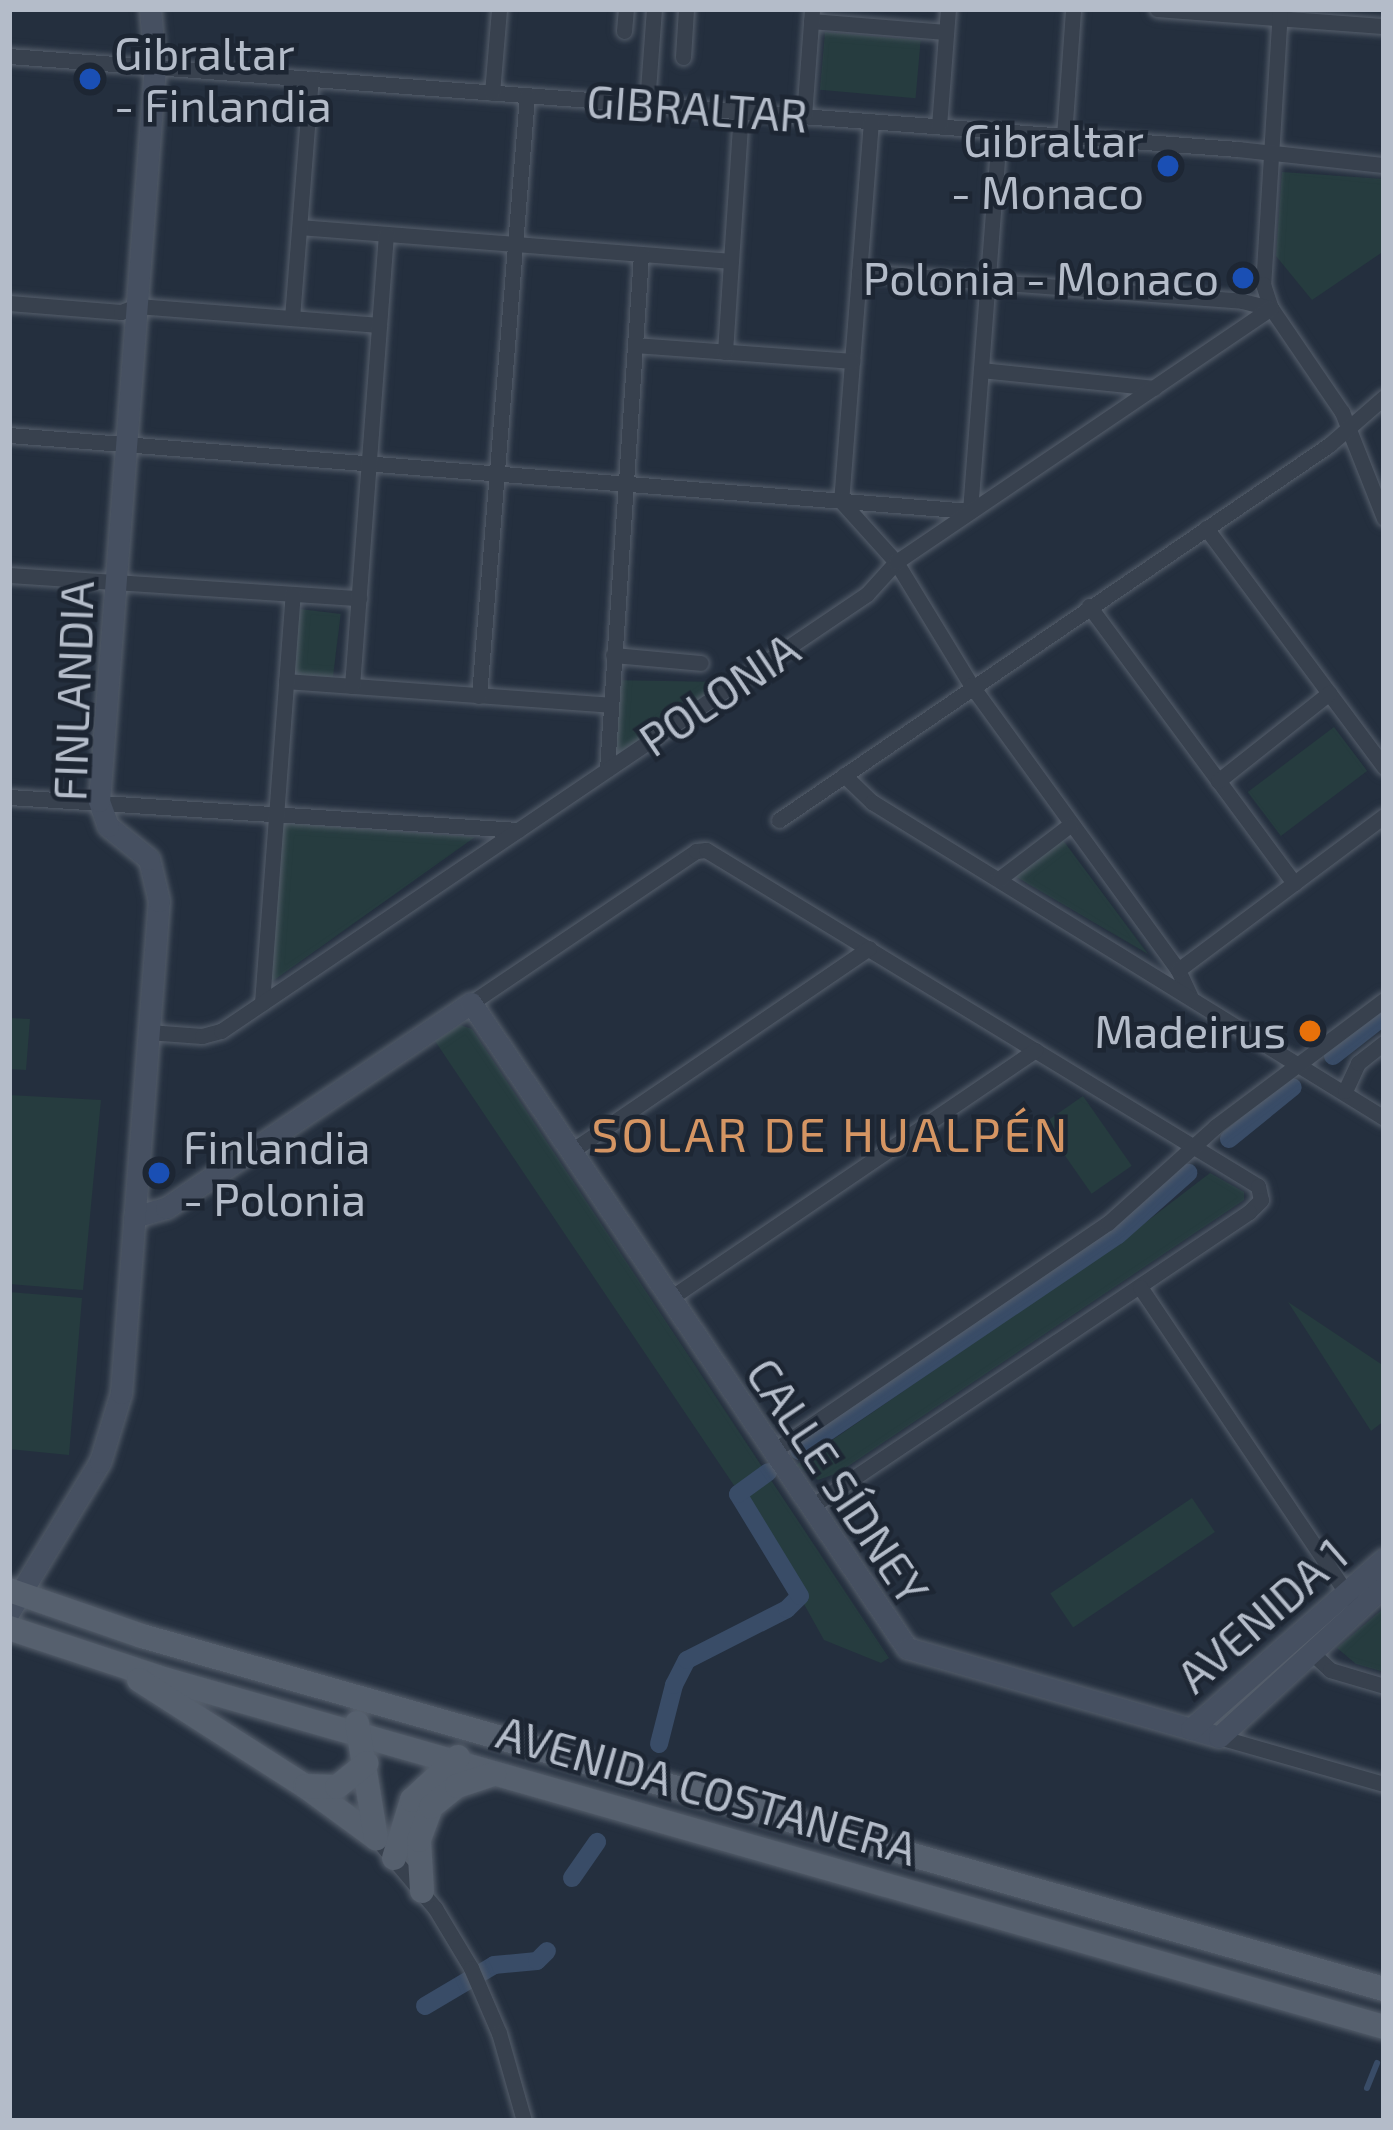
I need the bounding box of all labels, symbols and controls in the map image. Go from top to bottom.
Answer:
place label: Gibraltar - Finlandia [114,26,332,132]
marker: Gibraltar - Finlandia [77,66,103,92]
street label: GIBRALTAR [585,73,809,143]
place label: Gibraltar - Monaco [951,113,1144,219]
marker: Gibraltar - Monaco [1155,153,1181,179]
place label: Polonia - Monaco [863,251,1219,305]
marker: Polonia - Monaco [1230,265,1256,291]
street label: FINLANDIA [42,580,104,802]
street label: POLONIA [629,621,809,767]
place label: Madeirus [1094,1004,1286,1058]
marker: Madeirus [1297,1018,1323,1044]
district label: SOLAR DE HUALPÉN [592,1105,1070,1163]
place label: Finlandia - Polonia [183,1120,370,1226]
marker: Finlandia - Polonia [146,1160,172,1186]
street label: CALLE SÍDNEY [736,1348,940,1614]
street label: AVENIDA 1 [1166,1526,1358,1704]
street label: AVENIDA COSTANERA [490,1704,924,1876]

